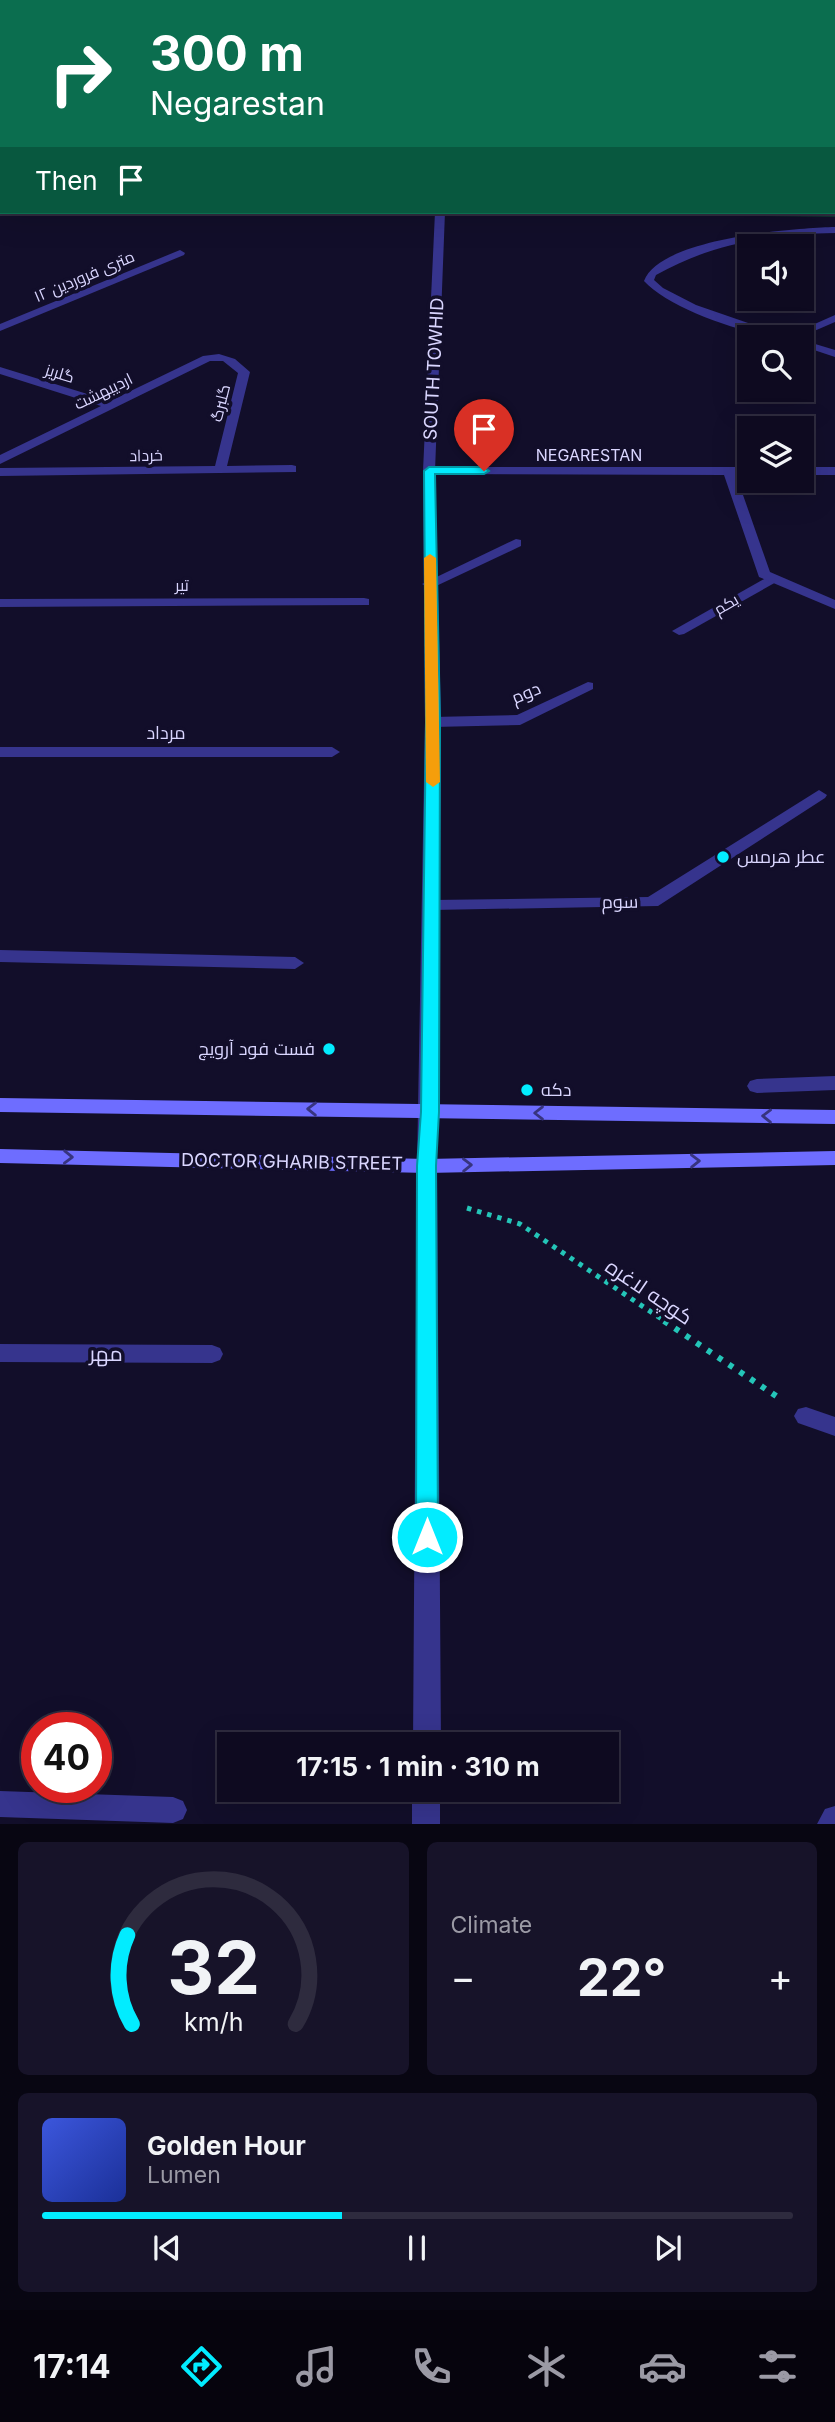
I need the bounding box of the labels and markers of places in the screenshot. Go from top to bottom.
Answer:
pin [454,399,514,471]
place label: عطر هرمس [737,846,825,868]
marker: عطر هرمس [715,849,731,865]
place label: فست فود آرویچ [198,1038,315,1061]
marker: فست فود آرویچ [321,1041,337,1057]
place label: دکه [541,1079,571,1100]
marker: دکه [519,1082,535,1098]

